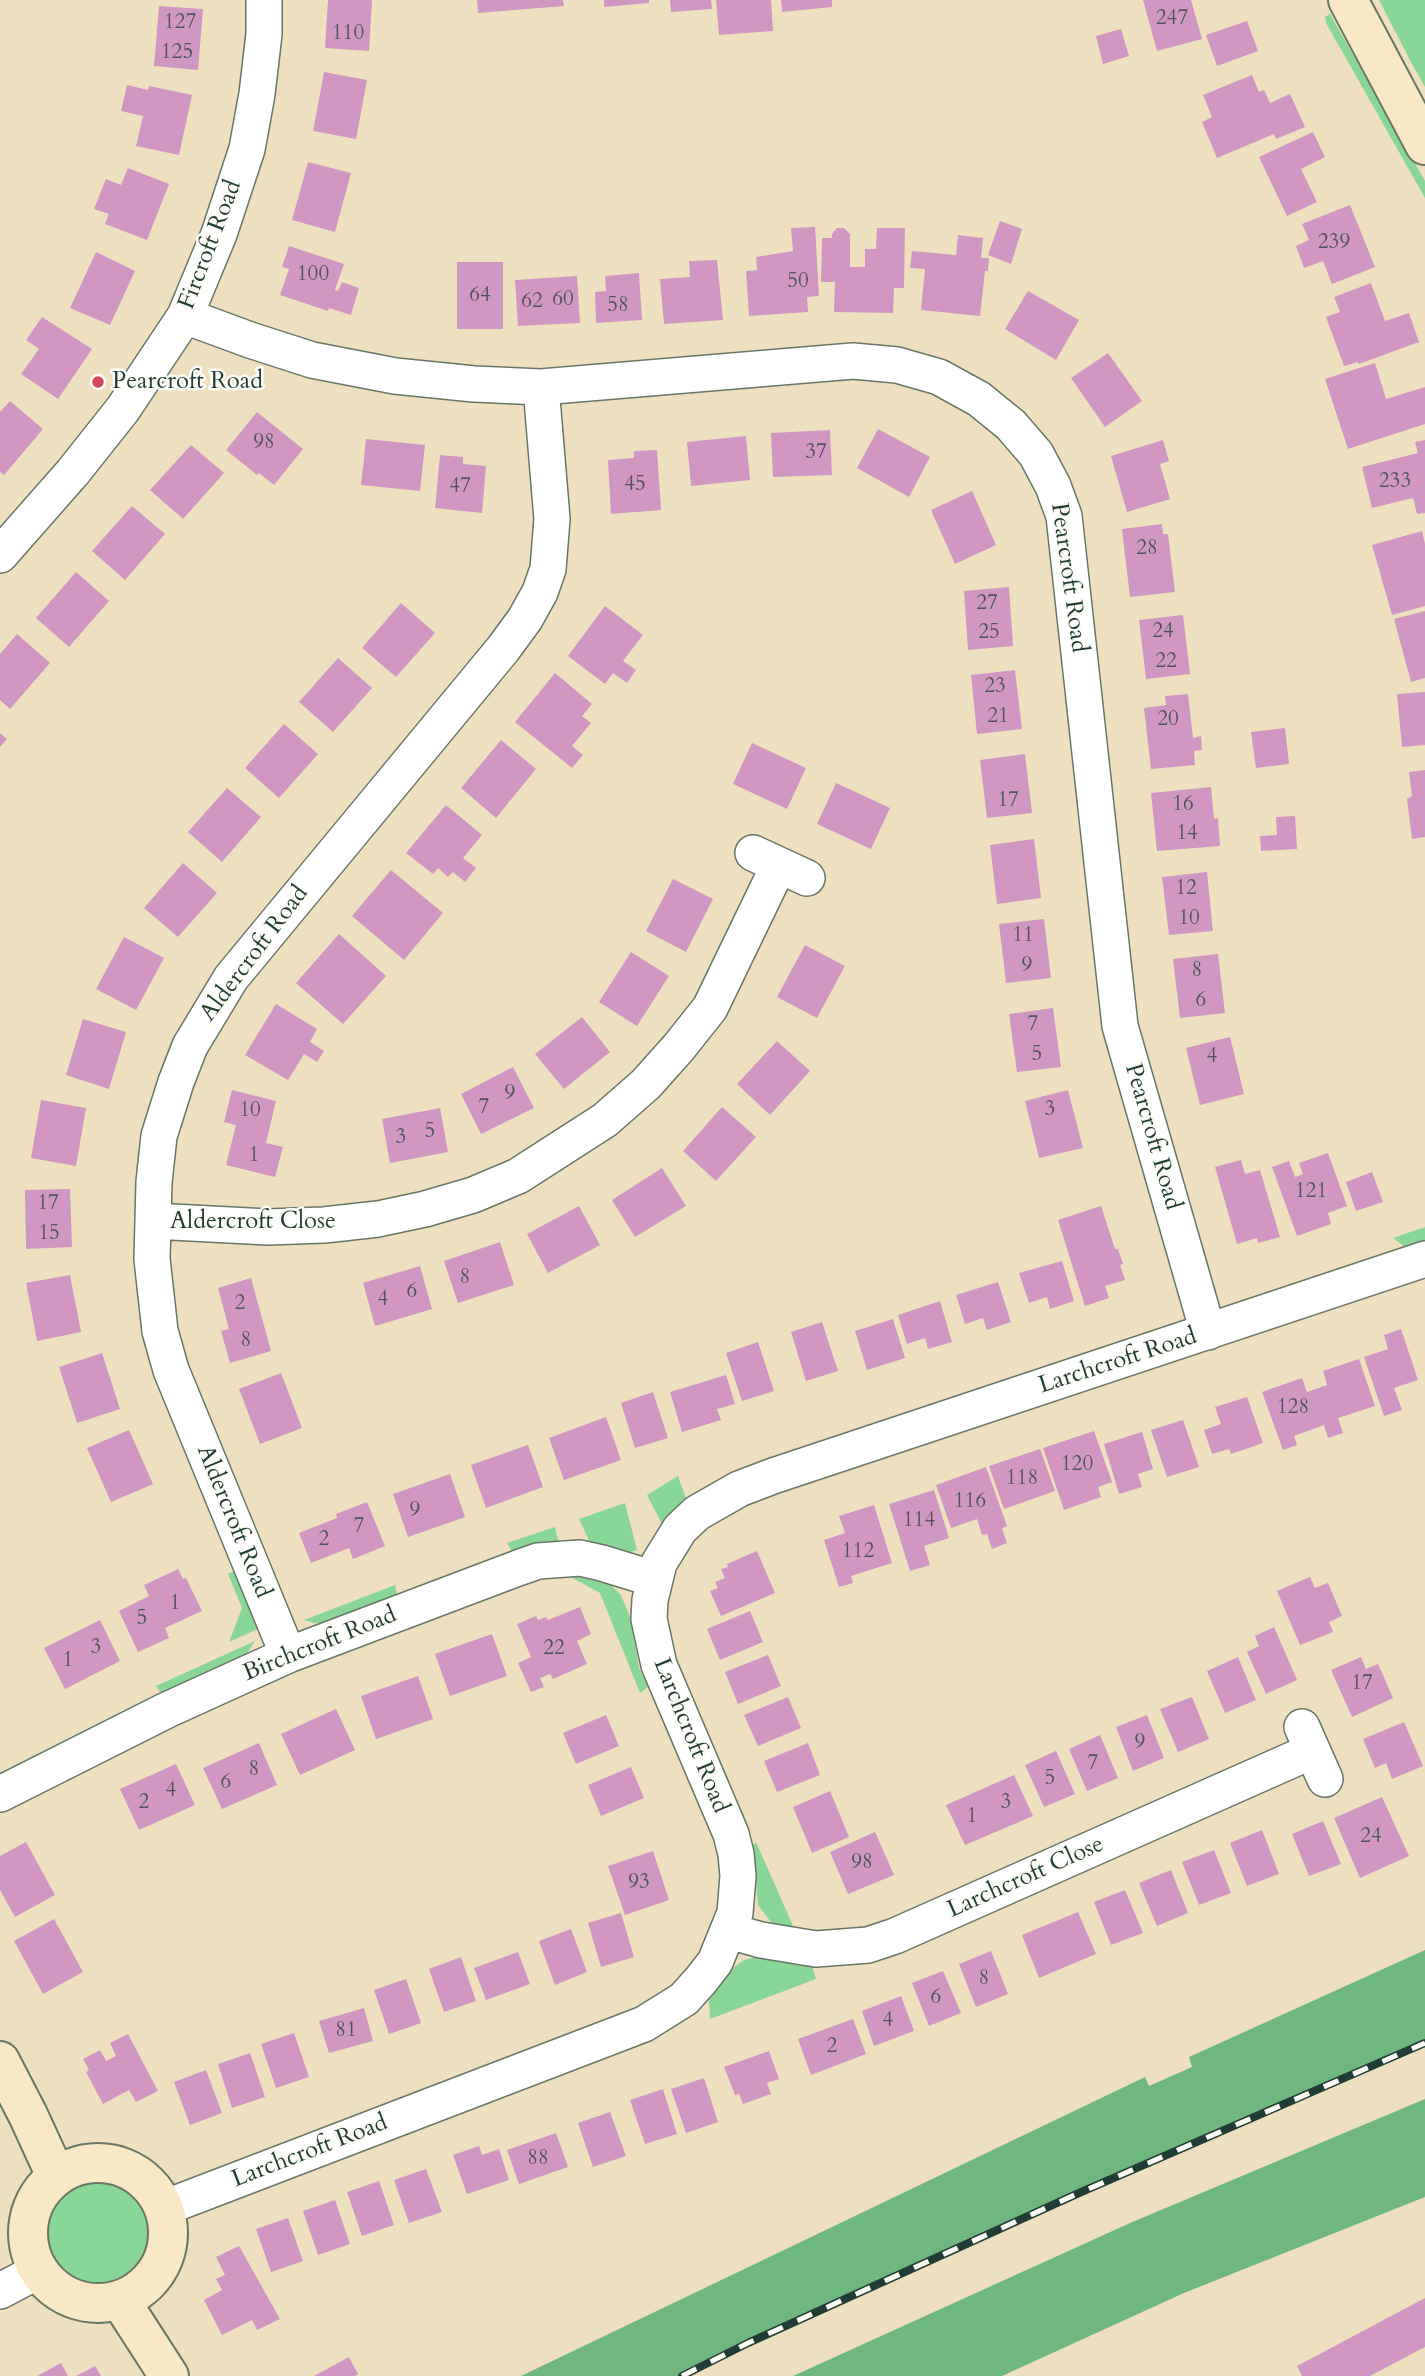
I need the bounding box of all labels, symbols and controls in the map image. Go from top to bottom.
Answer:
house number: 247 [1156,6,1188,32]
house number: 127 [164,10,196,36]
house number: 110 [332,21,364,47]
house number: 125 [161,40,193,66]
street label: Fircroft Road [173,176,249,314]
house number: 239 [1318,230,1350,256]
house number: 100 [297,262,329,288]
house number: 50 [787,269,809,295]
house number: 64 [469,283,491,309]
house number: 60 [552,287,574,313]
house number: 62 [521,289,543,315]
house number: 58 [607,293,629,319]
place label: Pearcroft Road [112,368,263,396]
marker: Pearcroft Road [90,374,106,390]
house number: 98 [253,430,275,456]
house number: 37 [805,440,827,466]
house number: 233 [1379,469,1411,495]
house number: 45 [624,472,646,498]
house number: 47 [449,474,471,500]
street label: Pearcroft Road [1043,501,1093,655]
house number: 28 [1136,536,1158,562]
house number: 27 [976,591,998,617]
house number: 24 [1152,619,1174,645]
house number: 25 [978,620,1000,646]
house number: 22 [1155,649,1177,675]
house number: 23 [984,674,1006,700]
house number: 21 [987,704,1009,730]
house number: 20 [1157,707,1179,733]
house number: 17 [997,788,1019,814]
house number: 16 [1172,792,1194,818]
house number: 14 [1176,821,1198,847]
house number: 12 [1175,876,1197,902]
street label: Aldercroft Road [195,880,315,1028]
house number: 10 [1178,906,1200,932]
house number: 11 [1012,923,1034,949]
house number: 9 [1022,953,1032,979]
house number: 8 [1192,958,1202,984]
house number: 6 [1196,988,1206,1014]
house number: 7 [1028,1012,1038,1038]
house number: 5 [1032,1042,1042,1068]
house number: 4 [1207,1044,1217,1070]
street label: Pearcroft Road [1117,1060,1187,1214]
house number: 9 [505,1081,515,1107]
house number: 7 [479,1095,489,1121]
house number: 3 [1045,1097,1055,1123]
house number: 10 [239,1098,261,1124]
house number: 5 [425,1119,435,1145]
house number: 3 [396,1125,406,1151]
house number: 1 [249,1143,259,1169]
house number: 121 [1295,1179,1327,1205]
house number: 17 [37,1191,59,1217]
street label: Aldercroft Close [170,1208,336,1236]
house number: 15 [38,1221,60,1247]
house number: 8 [460,1265,470,1291]
house number: 6 [407,1279,417,1305]
house number: 4 [378,1287,388,1313]
house number: 2 [235,1291,245,1317]
street label: Larchcroft Road [1035,1323,1201,1401]
house number: 8 [241,1328,251,1354]
house number: 128 [1277,1395,1309,1421]
street label: Aldercroft Road [189,1441,277,1603]
house number: 120 [1061,1452,1093,1478]
house number: 118 [1006,1466,1038,1492]
house number: 116 [954,1489,986,1515]
house number: 9 [410,1498,420,1524]
house number: 114 [903,1508,935,1534]
house number: 7 [354,1514,364,1540]
house number: 2 [319,1527,329,1553]
house number: 112 [842,1539,874,1565]
house number: 1 [170,1591,180,1617]
street label: Birchcroft Road [239,1601,401,1689]
house number: 5 [137,1606,147,1632]
house number: 3 [91,1635,101,1661]
house number: 22 [543,1636,565,1662]
house number: 1 [63,1648,73,1674]
street label: Larchcroft Road [646,1654,734,1818]
house number: 17 [1351,1671,1373,1697]
house number: 9 [1135,1730,1145,1756]
house number: 7 [1088,1751,1098,1777]
house number: 8 [249,1757,259,1783]
house number: 5 [1045,1766,1055,1792]
house number: 6 [221,1770,231,1796]
house number: 4 [166,1778,176,1804]
house number: 2 [139,1790,149,1816]
house number: 3 [1001,1790,1011,1816]
house number: 1 [967,1804,977,1830]
house number: 24 [1360,1824,1382,1850]
street label: Larchcroft Close [943,1831,1109,1925]
house number: 98 [851,1850,873,1876]
house number: 93 [628,1870,650,1896]
house number: 8 [979,1966,989,1992]
house number: 6 [931,1985,941,2011]
house number: 4 [883,2008,893,2034]
house number: 81 [335,2018,357,2044]
house number: 2 [827,2034,837,2060]
street label: Larchcroft Road [228,2109,392,2195]
house number: 88 [527,2146,549,2172]

